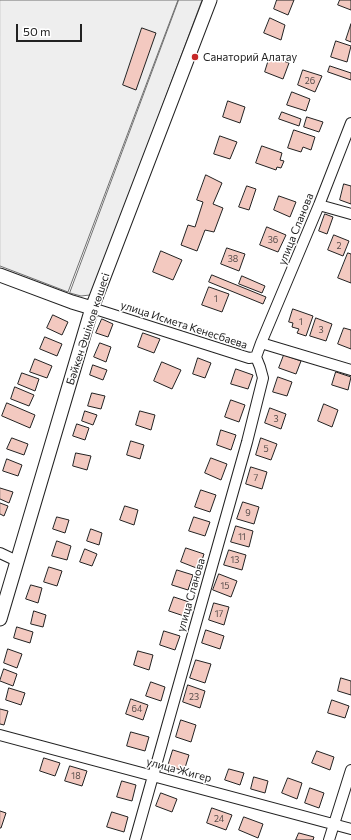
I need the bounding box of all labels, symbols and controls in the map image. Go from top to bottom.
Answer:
scale bar [18,16,84,42]
text: 50 m [23,24,51,38]
place label: Санаторий Алатау [203,50,297,64]
marker: Санаторий Алатау [190,52,200,62]
house number: 26 [305,76,315,86]
street label: улица Сланова [276,191,316,267]
house number: 36 [268,235,278,245]
house number: 2 [337,241,341,251]
house number: 38 [228,254,238,264]
street label: Бәйкен Әшімов көшесі [64,271,112,387]
house number: 1 [214,294,218,304]
street label: улица Исмета Кенесбаева [119,298,249,352]
house number: 1 [299,317,303,327]
house number: 3 [318,325,324,335]
house number: 3 [273,414,279,424]
house number: 5 [263,444,269,454]
house number: 7 [254,473,258,483]
house number: 9 [245,508,251,518]
house number: 11 [238,532,246,542]
house number: 13 [231,555,239,565]
street label: улица Сланова [174,557,208,633]
house number: 15 [220,581,230,591]
house number: 17 [215,609,223,619]
house number: 23 [189,692,199,702]
house number: 64 [132,704,142,714]
street label: улица Жигер [145,755,213,785]
house number: 18 [71,771,81,781]
house number: 24 [214,814,224,824]

